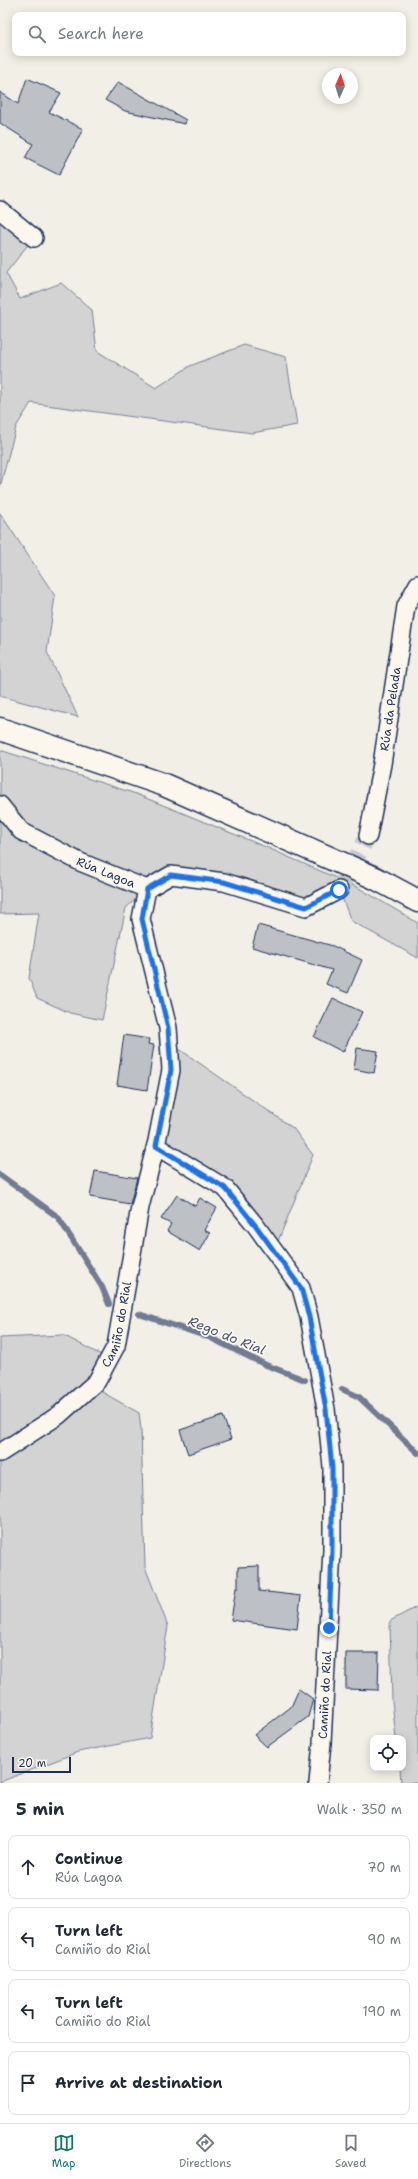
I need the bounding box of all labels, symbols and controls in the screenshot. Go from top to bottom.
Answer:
search box [12,12,406,56]
icon: search [26,23,48,45]
text: Search here [58,24,144,44]
north arrow [322,68,358,104]
street label: Rúa da Pelada [376,665,405,752]
street label: Rúa Lagoa [74,853,138,892]
route start [330,881,348,899]
street label: Camiño do Rial [98,1280,135,1370]
water label: Rego do Rial [186,1312,268,1359]
route end [320,1619,338,1637]
street label: Camiño do Rial [315,1650,335,1739]
map controls [370,1735,406,1771]
button: locate [370,1735,406,1771]
scale bar [12,1755,71,1774]
text: 20 m [18,1756,46,1771]
text: 5 min [16,1798,64,1820]
text: Walk · 350 m [317,1801,402,1818]
text: Continue [55,1849,123,1869]
icon: ahead [17,1856,39,1878]
text: 70 m [367,1859,401,1876]
text: Rúa Lagoa [55,1869,122,1886]
text: Turn left [55,1921,123,1941]
icon: left [17,1928,39,1950]
text: 90 m [367,1931,401,1948]
text: Camiño do Rial [55,1941,150,1958]
text: Turn left [55,1993,123,2013]
icon: left [17,2000,39,2022]
text: 190 m [362,2003,401,2020]
text: Camiño do Rial [55,2013,150,2030]
icon: arrive [17,2072,39,2094]
text: Arrive at destination [55,2073,223,2093]
tab: Map [52,2132,75,2171]
tab: Directions [179,2132,231,2171]
tab: Saved [335,2132,366,2171]

